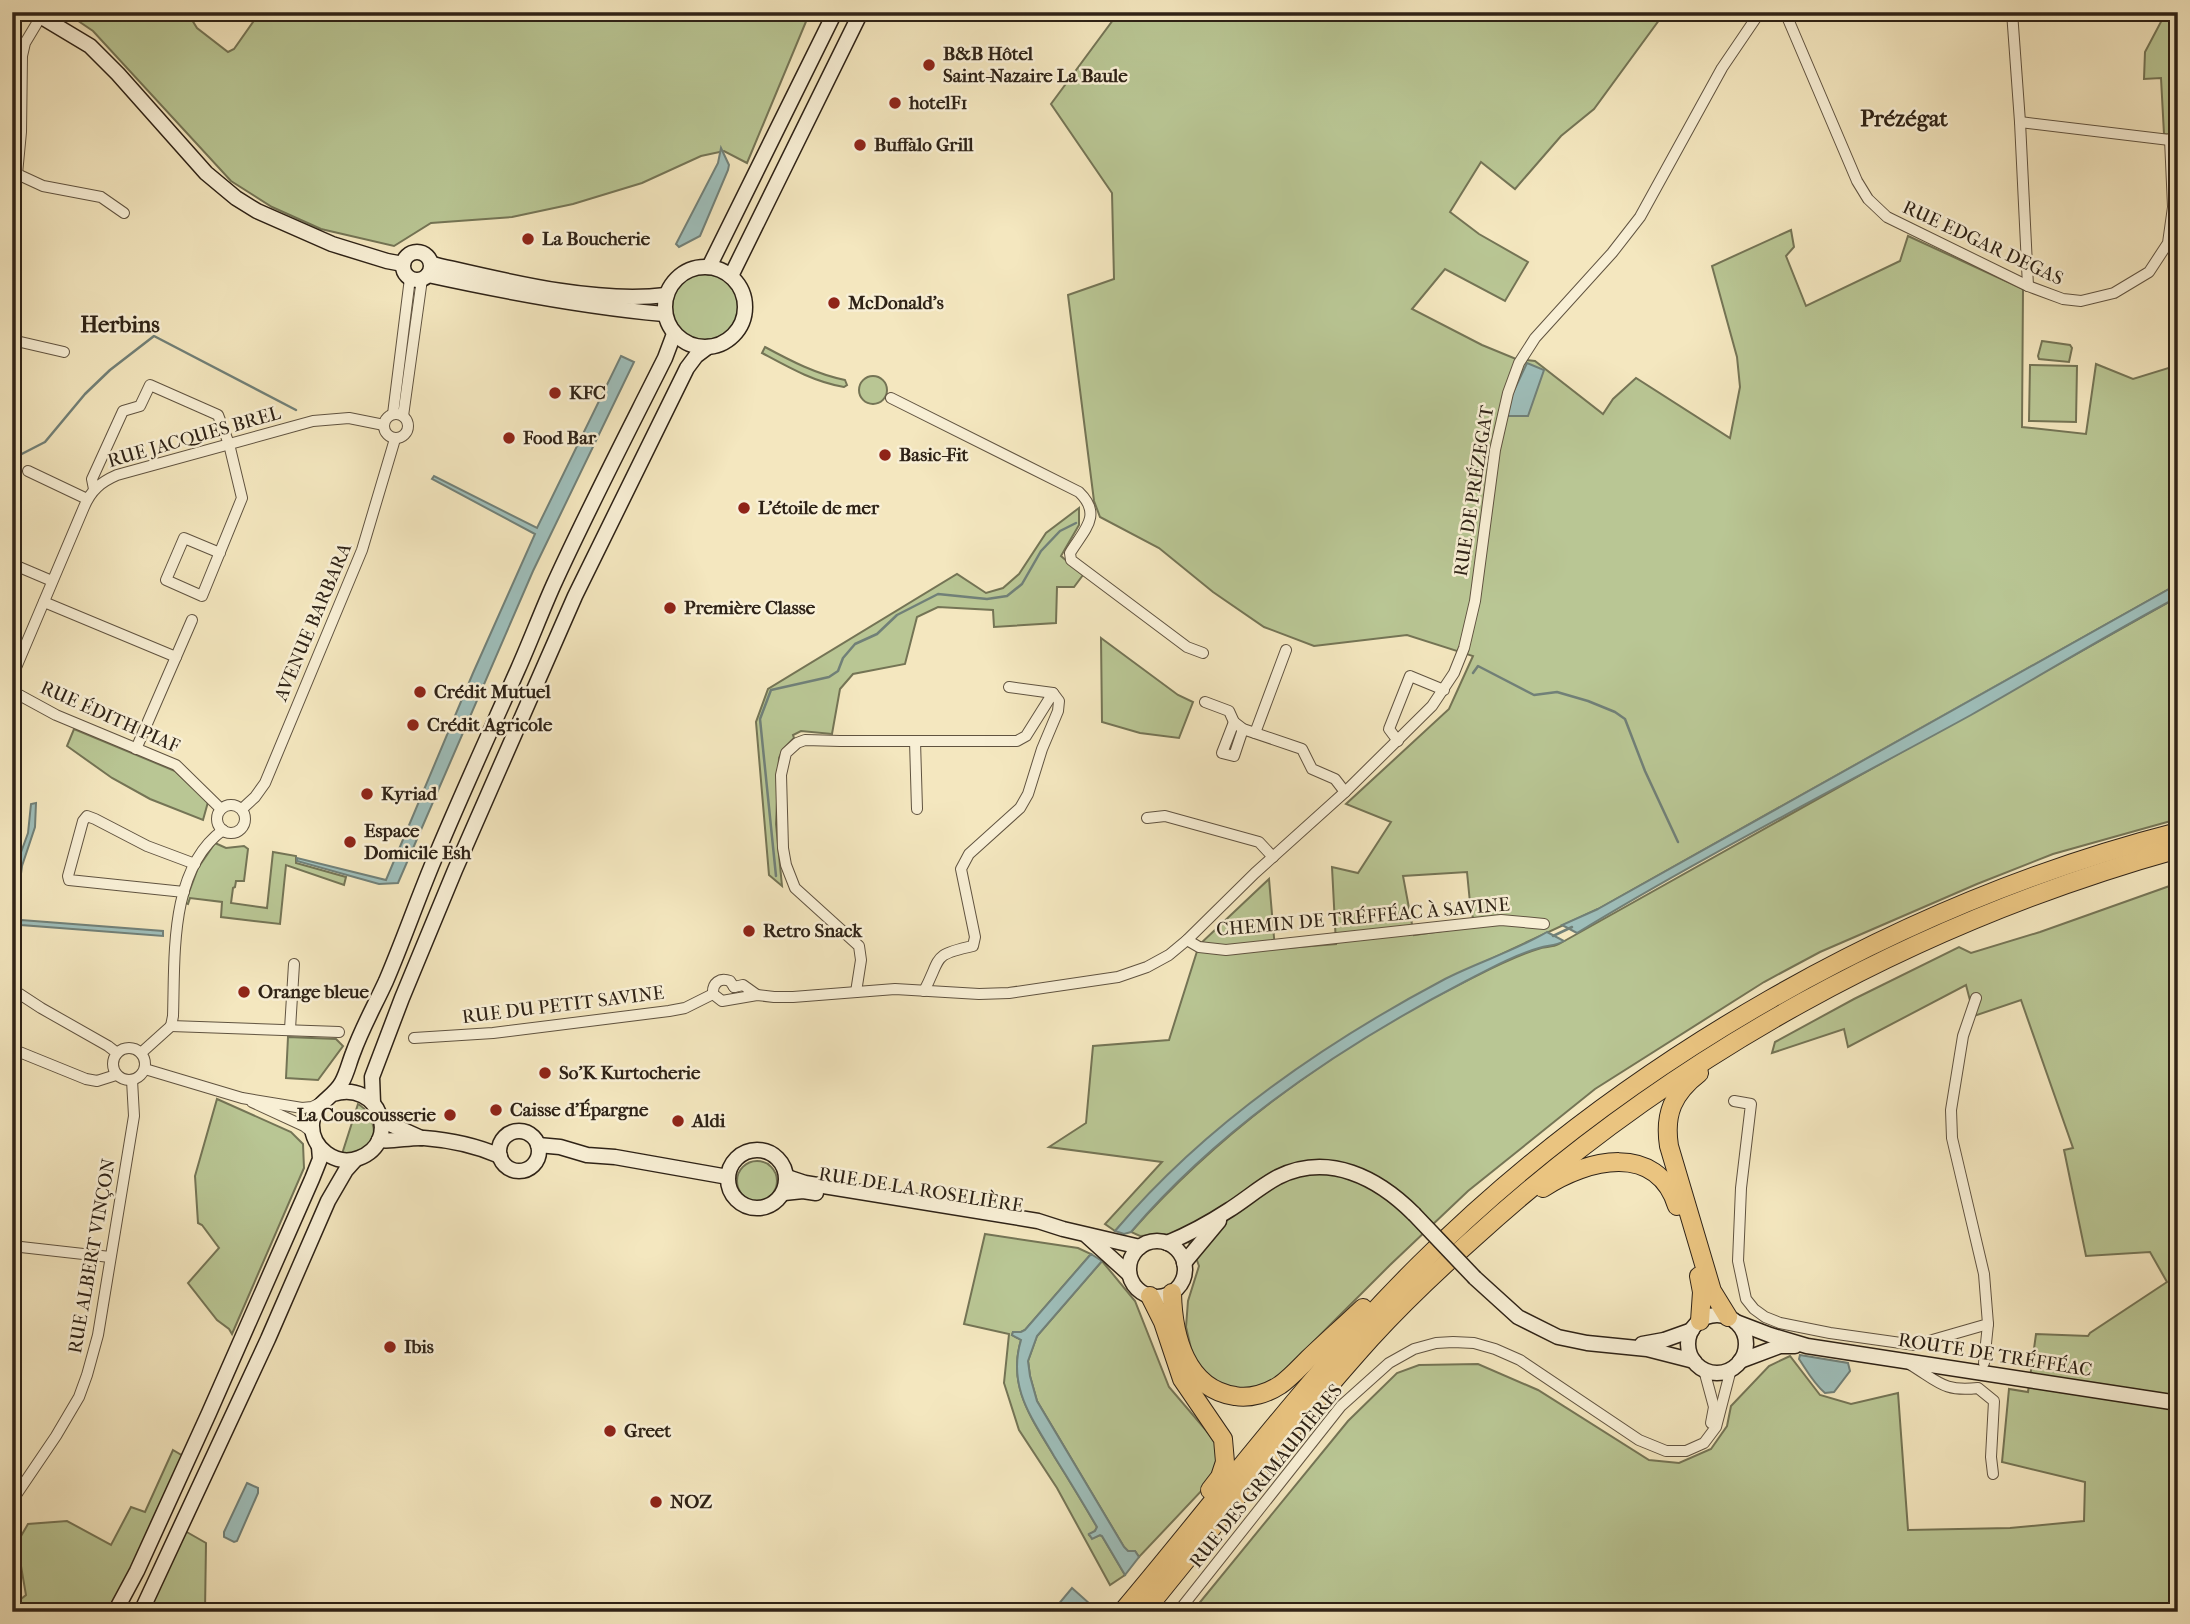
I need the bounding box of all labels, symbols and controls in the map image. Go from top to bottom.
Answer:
place label: B&B Hôtel Saint-Nazaire La Baule [943,43,1128,87]
marker: B&B Hôtel Saint-Nazaire La Baule [921,57,937,73]
place label: hotelF1 [908,92,967,114]
marker: hotelF1 [887,95,903,111]
district label: Prézégat [1860,105,1949,132]
place label: Buffalo Grill [874,134,974,156]
marker: Buffalo Grill [852,137,868,153]
street label: RUE EDGAR DEGAS [1899,196,2067,290]
place label: La Boucherie [542,228,651,250]
marker: La Boucherie [520,231,536,247]
place label: McDonald's [847,292,944,314]
marker: McDonald's [826,295,842,311]
district label: Herbins [80,311,160,338]
place label: KFC [569,382,606,404]
marker: KFC [547,385,563,401]
street label: RUE JACQUES BREL [105,402,284,472]
street label: RUE DE PRÉZEGAT [1450,404,1498,578]
place label: Food Bar [522,427,597,449]
marker: Food Bar [501,430,517,446]
place label: Basic-Fit [899,444,969,466]
marker: Basic-Fit [877,447,893,463]
place label: L'étoile de mer [758,497,880,519]
marker: L'étoile de mer [736,500,752,516]
street label: AVENUE BARBARA [269,539,356,705]
place label: Première Classe [684,597,816,619]
marker: Première Classe [662,600,678,616]
street label: RUE ÉDITH PIAF [37,676,183,758]
place label: Crédit Mutuel [434,681,551,703]
marker: Crédit Mutuel [412,684,428,700]
place label: Crédit Agricole [427,714,553,736]
marker: Crédit Agricole [405,717,421,733]
place label: Kyriad [381,783,438,805]
marker: Kyriad [359,786,375,802]
place label: Espace Domicile Esh [364,820,471,864]
marker: Espace Domicile Esh [342,834,358,850]
street label: CHEMIN DE TRÉFFÉAC À SAVINE [1215,893,1511,941]
place label: Retro Snack [763,920,863,942]
marker: Retro Snack [741,923,757,939]
place label: Orange bleue [258,981,369,1003]
street label: RUE DU PETIT SAVINE [461,982,666,1028]
marker: Orange bleue [236,984,252,1000]
place label: So'K Kurtocherie [559,1062,701,1084]
marker: So'K Kurtocherie [537,1065,553,1081]
place label: Caisse d'Épargne [510,1098,649,1121]
marker: Caisse d'Épargne [488,1102,504,1118]
place label: La Couscousserie [297,1104,437,1126]
marker: La Couscousserie [442,1107,458,1123]
place label: Aldi [691,1110,726,1132]
marker: Aldi [670,1113,686,1129]
street label: RUE ALBERT VINÇON [64,1156,121,1355]
street label: RUE DE LA ROSELIÈRE [817,1163,1025,1217]
street label: ROUTE DE TRÉFFÉAC [1897,1329,2093,1381]
place label: Ibis [404,1336,434,1358]
marker: Ibis [382,1339,398,1355]
street label: RUE DES GRIMAUDIÈRES [1185,1379,1347,1572]
place label: Greet [624,1420,671,1442]
marker: Greet [602,1423,618,1439]
place label: NOZ [670,1491,712,1513]
marker: NOZ [648,1494,664,1510]

